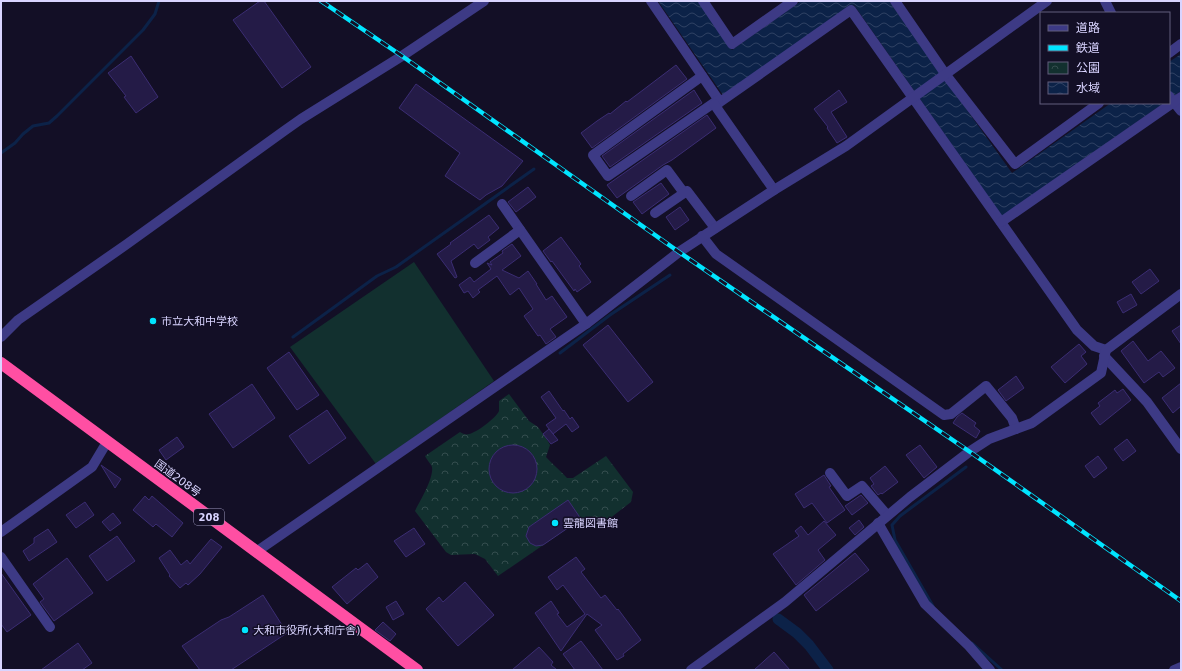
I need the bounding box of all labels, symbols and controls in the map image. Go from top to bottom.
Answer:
legend [1040,12,1170,104]
text: 道路 [1076,21,1100,35]
text: 鉄道 [1076,41,1100,55]
text: 公園 [1076,61,1100,75]
text: 水域 [1076,81,1100,95]
place label: 市立大和中学校 [161,315,238,328]
marker: 市立大和中学校 [148,316,158,326]
street label: 国道208号 [152,457,203,500]
road number: 208 [194,509,224,525]
place label: 雲龍図書館 [563,517,618,530]
marker: 雲龍図書館 [550,518,560,528]
place label: 大和市役所(大和庁舎) [253,624,361,637]
marker: 大和市役所(大和庁舎) [240,625,250,635]

